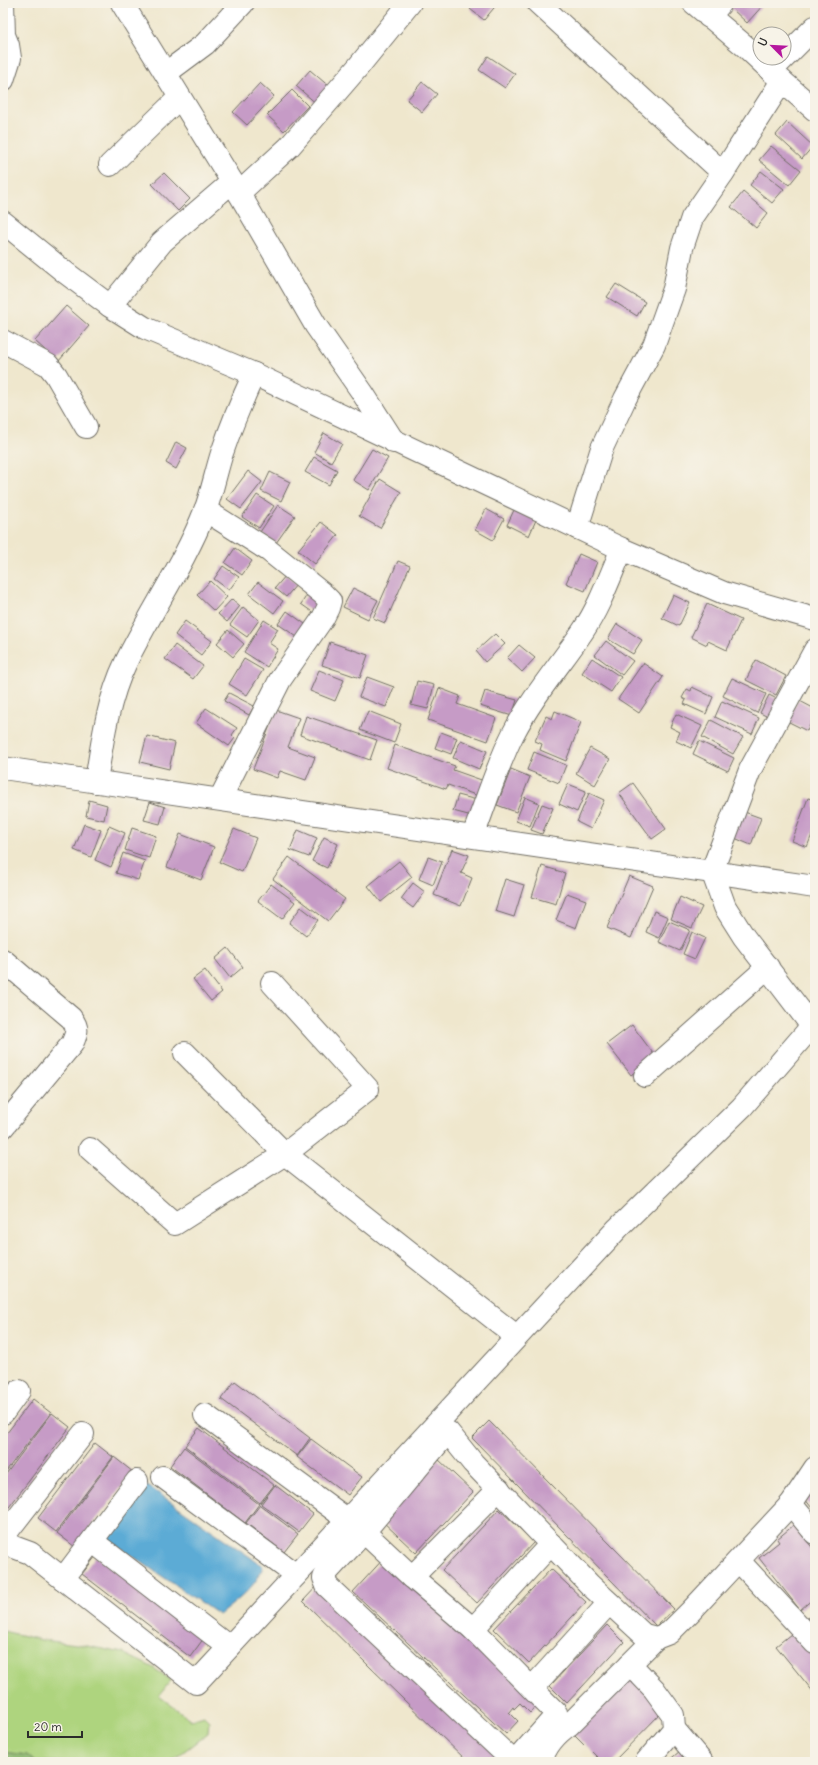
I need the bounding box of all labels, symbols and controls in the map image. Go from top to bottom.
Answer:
north arrow [752,26,792,66]
text: U [755,36,771,48]
scale bar [28,1713,82,1739]
text: 20 m [34,1719,62,1734]

